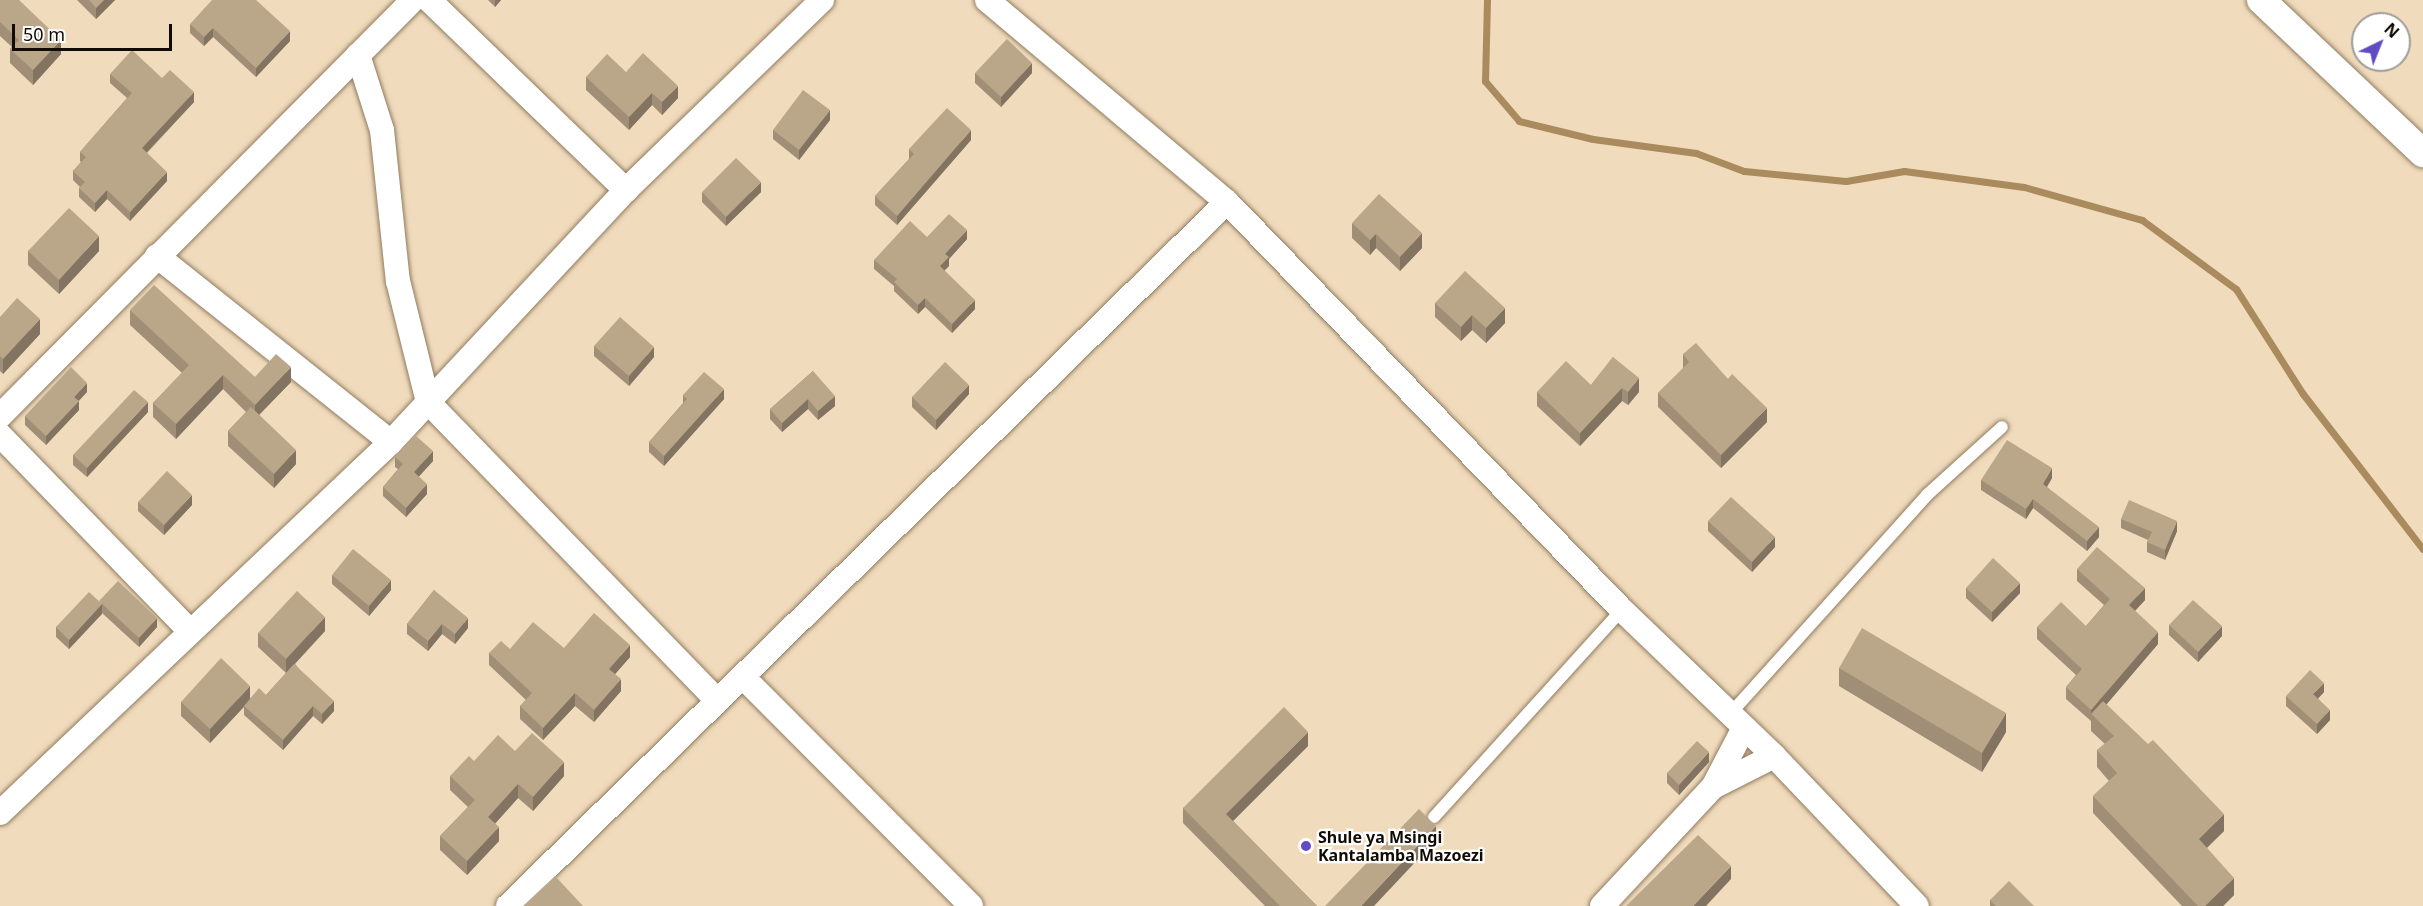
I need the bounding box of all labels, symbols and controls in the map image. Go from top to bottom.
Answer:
scale bar [15,12,176,50]
north arrow [2351,12,2411,72]
text: N [2380,18,2404,43]
text: 50 m [23,22,65,46]
place label: Shule ya Msingi Kantalamba Mazoezi [1318,827,1484,865]
marker: Shule ya Msingi Kantalamba Mazoezi [1299,839,1313,853]

